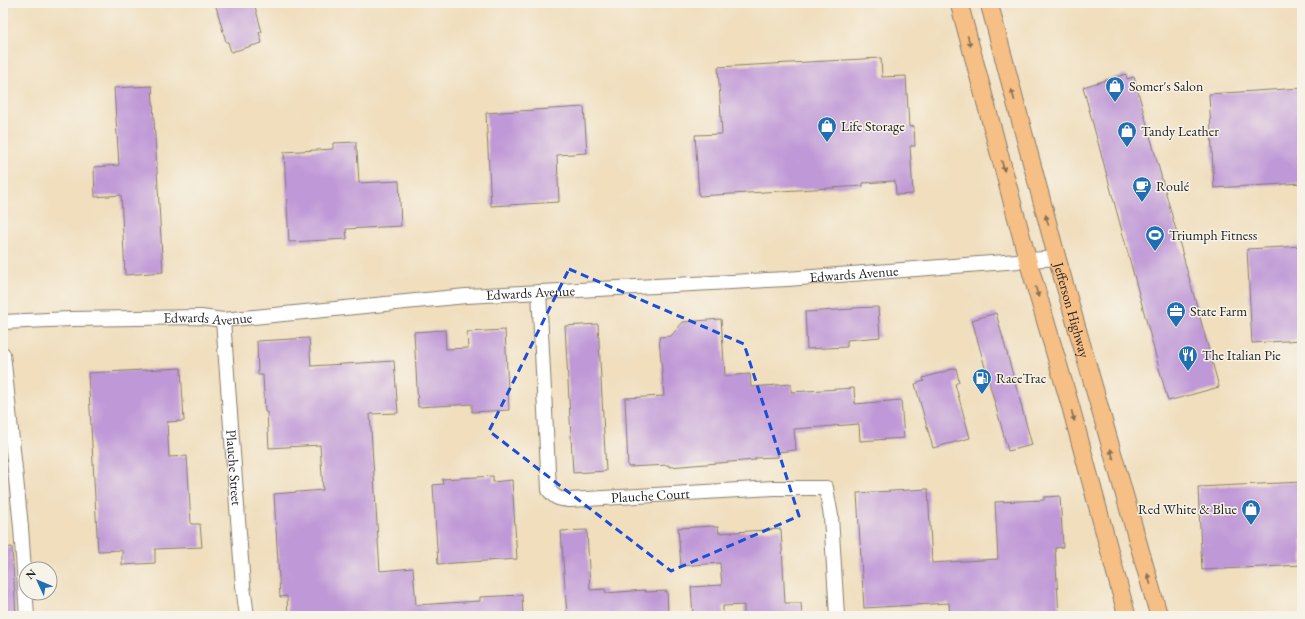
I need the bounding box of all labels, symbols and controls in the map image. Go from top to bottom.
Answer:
one-way arrow [966,35,972,47]
shop icon: Somer's Salon [1104,75,1126,103]
place label: Somer's Salon [1129,77,1204,95]
one-way arrow [1010,89,1016,101]
shop icon: Life Storage [816,115,838,143]
place label: Life Storage [841,117,905,135]
shop icon: Tandy Leather [1116,120,1138,148]
place label: Tandy Leather [1141,122,1219,140]
one-way arrow [1000,160,1006,172]
cafe icon: Roulé [1131,175,1153,203]
place label: Roulé [1156,177,1190,195]
one-way arrow [1044,214,1050,226]
sports icon: Triumph Fitness [1144,224,1166,252]
place label: Triumph Fitness [1169,226,1258,244]
street label: Jefferson Highway [1049,259,1094,361]
street label: Edwards Avenue [809,261,899,286]
street label: Edwards Avenue [486,281,576,304]
one-way arrow [1034,286,1040,298]
office icon: State Farm [1165,300,1187,328]
place label: State Farm [1190,302,1247,320]
street label: Edwards Avenue [163,308,253,329]
restaurant icon: The Italian Pie [1177,344,1199,372]
place label: The Italian Pie [1202,346,1281,364]
fuel station icon: RaceTrac [971,367,993,395]
place label: RaceTrac [996,369,1047,387]
one-way arrow [1071,410,1077,423]
street label: Plauche Street [222,429,246,507]
one-way arrow [1109,447,1115,460]
street label: Plauche Court [610,484,691,507]
shop icon: Red White & Blue [1240,498,1262,526]
place label: Red White & Blue [1138,500,1238,518]
north arrow [18,561,58,601]
text: N [23,566,39,582]
one-way arrow [1146,572,1152,584]

